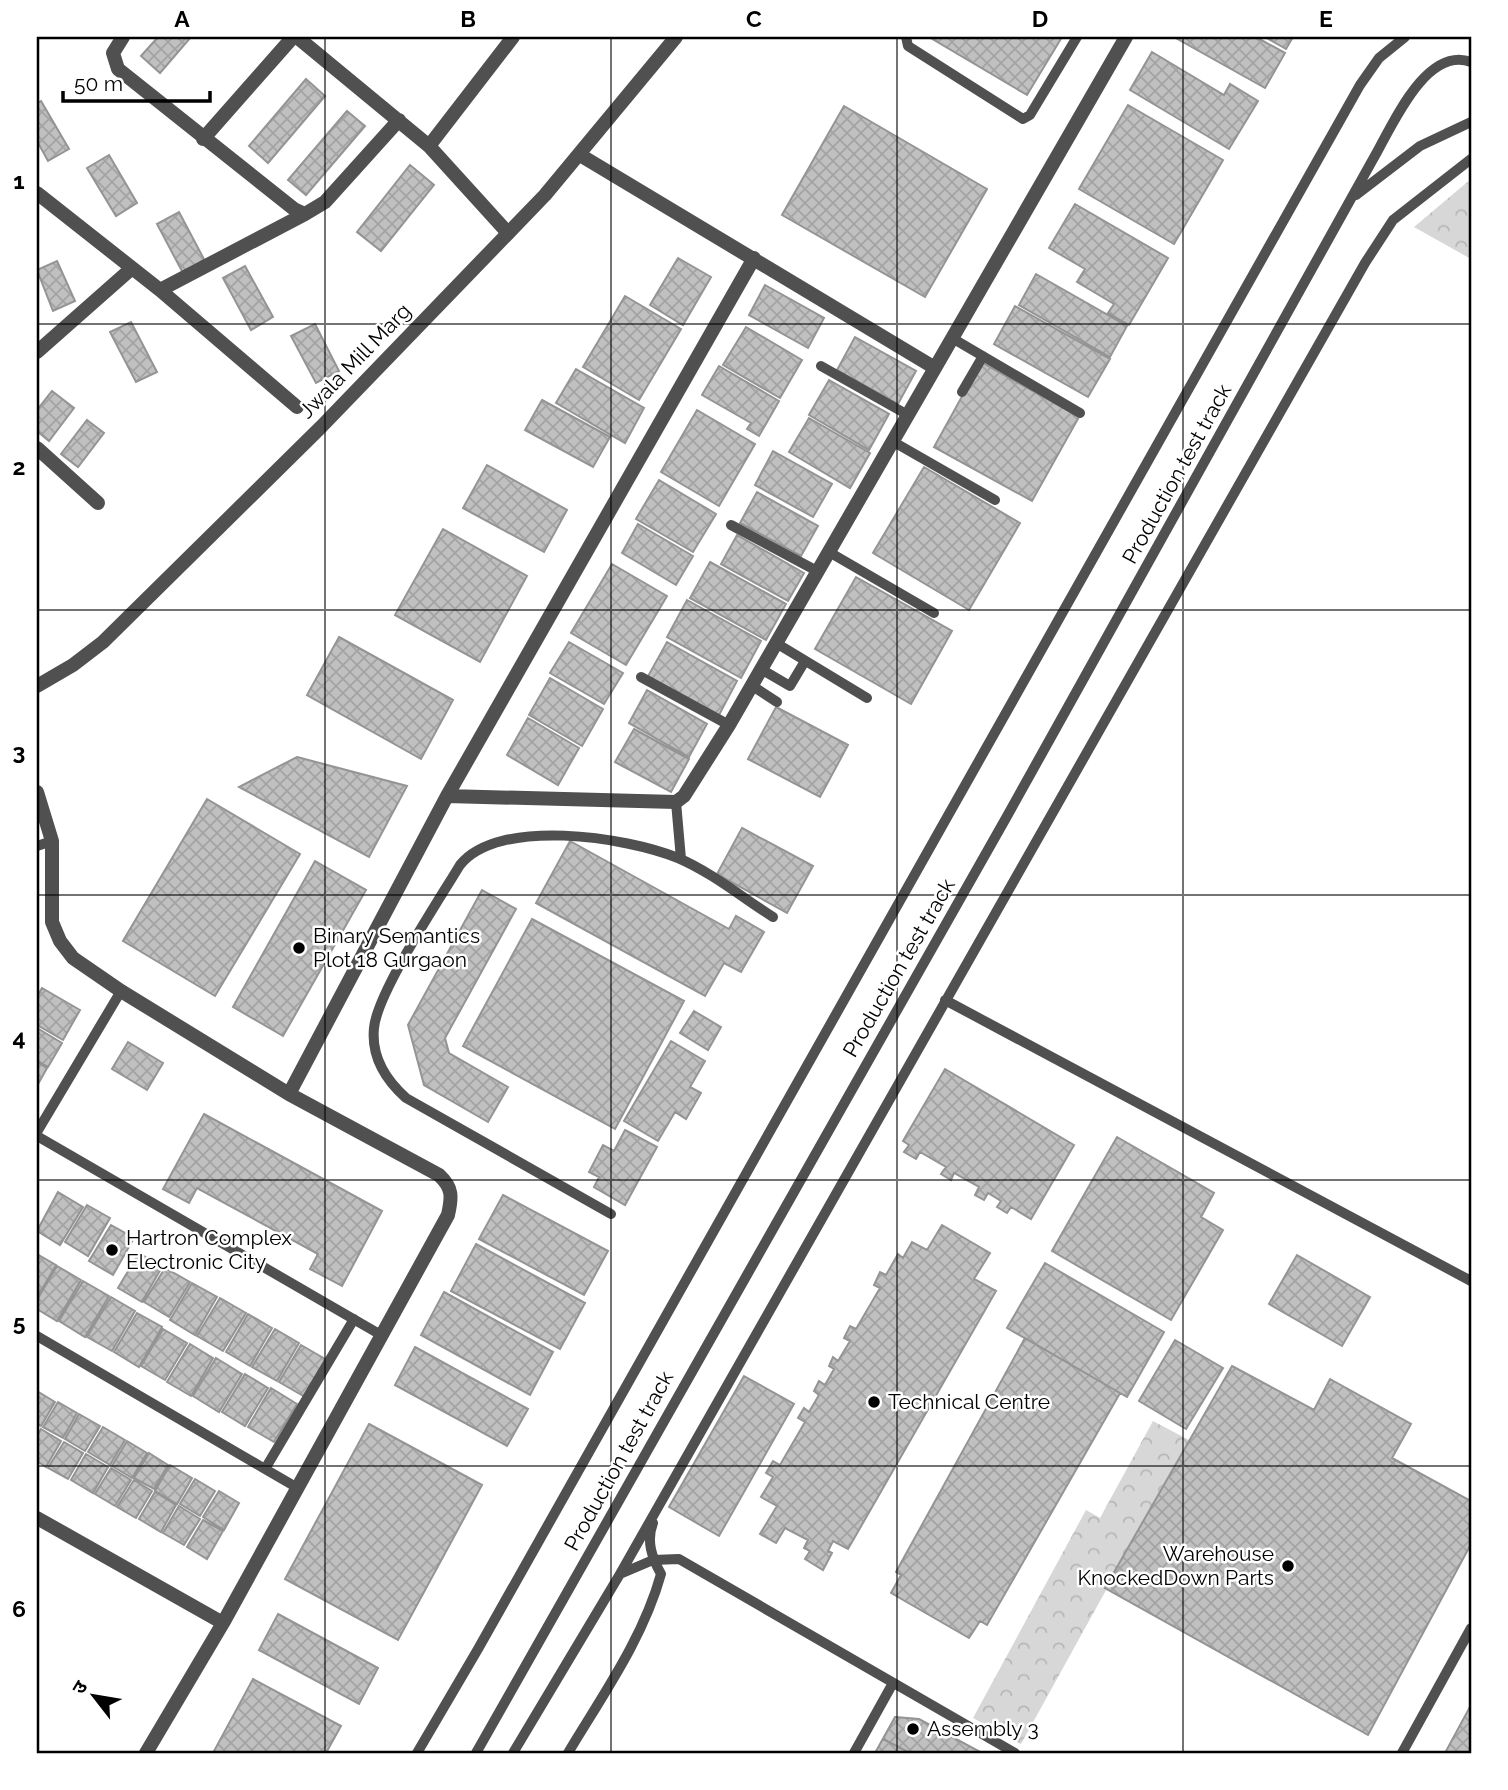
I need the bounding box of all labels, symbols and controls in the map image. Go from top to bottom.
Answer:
text: A [174,5,190,32]
text: B [460,5,476,32]
text: C [746,5,762,32]
text: D [1032,5,1048,32]
text: E [1319,5,1333,32]
scale bar [63,60,210,104]
text: 50 m [74,71,123,96]
text: 1 [13,167,25,194]
street label: Jwala Mill Marg [294,298,416,423]
street label: Production test track [1117,380,1236,568]
text: 2 [13,453,25,480]
text: 3 [13,738,25,765]
street label: Production test track [837,874,960,1061]
place label: Binary Semantics Plot 18 Gurgaon [313,923,480,972]
marker: Binary Semantics Plot 18 Gurgaon [291,940,307,956]
text: 4 [12,1024,26,1051]
place label: Hartron Complex Electronic City [126,1225,292,1274]
marker: Hartron Complex Electronic City [104,1242,120,1258]
text: 5 [13,1309,26,1336]
street label: Production test track [559,1367,678,1555]
place label: Technical Centre [888,1389,1050,1414]
marker: Technical Centre [866,1394,882,1410]
place label: Warehouse KnockedDown Parts [1078,1541,1274,1590]
marker: Warehouse KnockedDown Parts [1280,1558,1296,1574]
text: 6 [12,1595,26,1622]
north arrow [60,1660,130,1730]
text: उ [67,1676,92,1698]
place label: Assembly 3 [927,1716,1039,1741]
marker: Assembly 3 [905,1721,921,1737]

